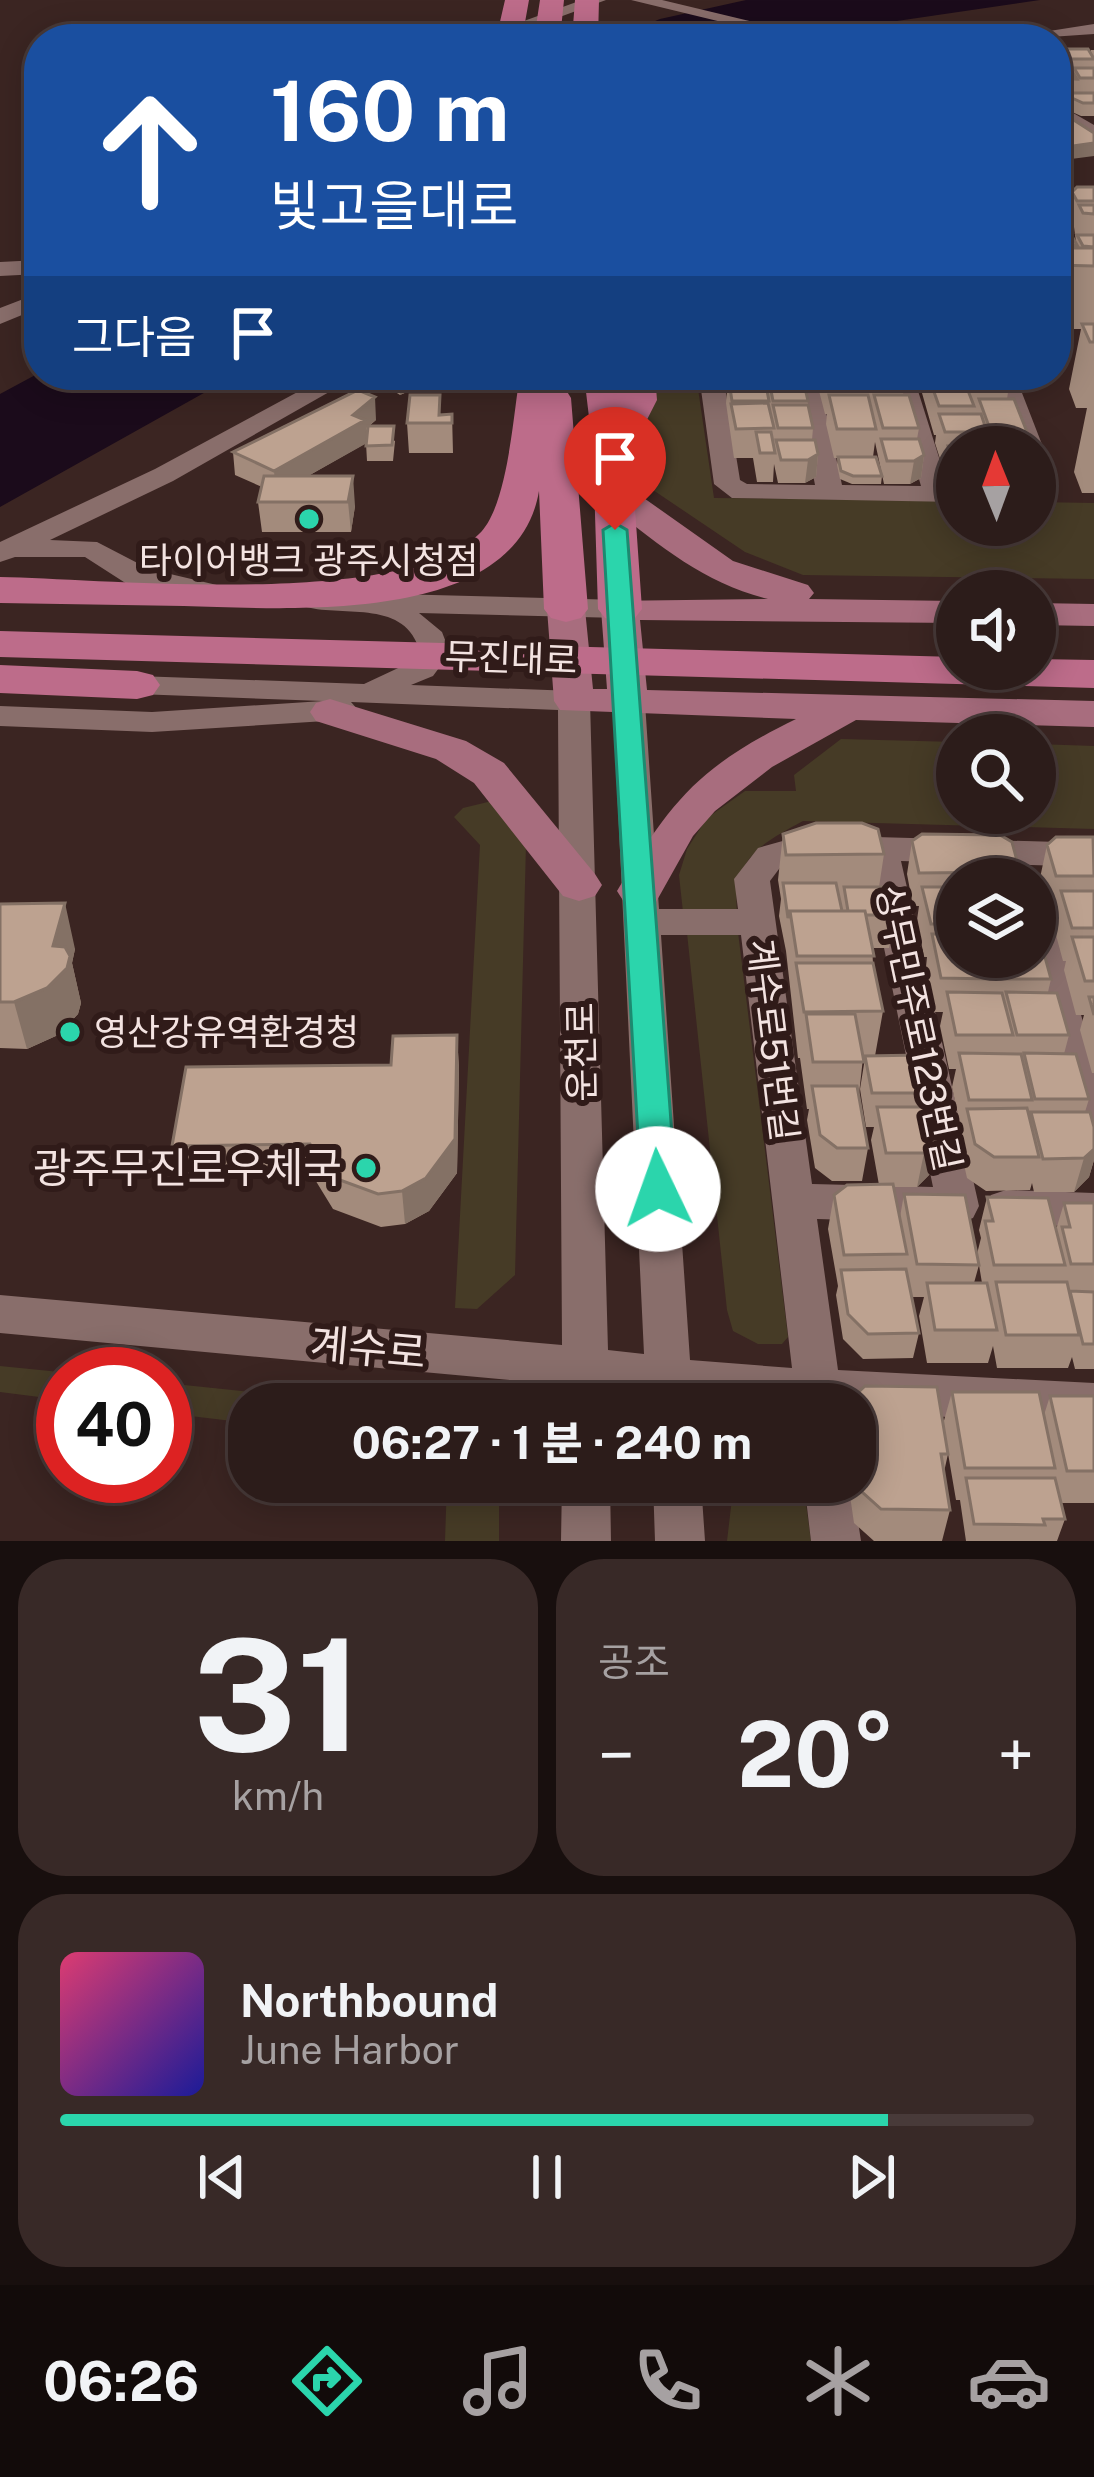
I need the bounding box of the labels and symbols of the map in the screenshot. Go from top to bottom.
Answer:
pin [564,407,666,530]
north arrow [936,426,1056,546]
marker: 타이어뱅크 광주시청점 [296,506,322,532]
place label: 타이어뱅크 광주시청점 [139,539,479,581]
street label: 무진대로 [444,635,578,681]
street label: 상무민주로123번길 [868,881,970,1175]
street label: 계수로51번길 [740,937,806,1143]
street label: 운천로 [559,1002,603,1102]
place label: 영산강유역환경청 [94,1011,359,1053]
marker: 영산강유역환경청 [57,1019,83,1045]
position arrow [595,1126,721,1252]
place label: 광주무진로우체국 [33,1143,342,1192]
marker: 광주무진로우체국 [353,1155,379,1181]
street label: 계수로 [308,1318,428,1377]
speed limit sign: 40 [36,1347,192,1503]

